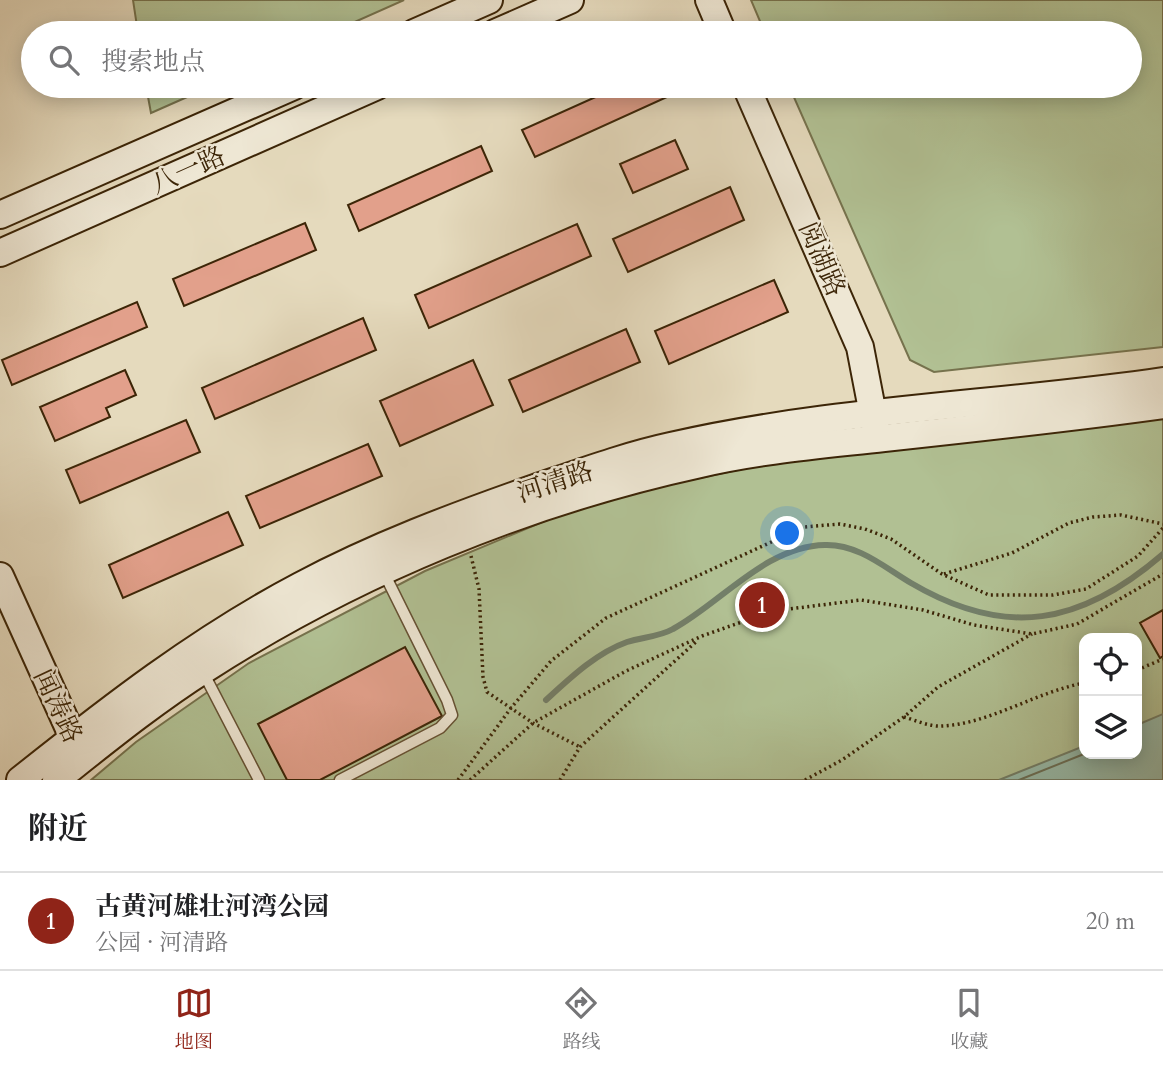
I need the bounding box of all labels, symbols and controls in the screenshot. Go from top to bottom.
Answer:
search box [21,21,1142,98]
icon: search [45,41,83,79]
text: 搜索地点 [101,44,205,79]
street label: 八一路 [145,138,231,202]
street label: 阅湖路 [791,216,853,302]
street label: 河清路 [512,453,598,511]
your location [770,516,804,550]
pin: 1 [739,579,785,631]
map controls [1079,633,1142,759]
button: locate [1079,633,1142,696]
street label: 闻涛路 [26,663,90,749]
button: layers [1079,696,1142,759]
text: 附近 [28,808,88,849]
text: 古黄河雄壮河湾公园 [95,889,329,924]
text: 1 [45,906,57,937]
text: 20 m [1086,906,1135,937]
text: 公园 · 河清路 [95,927,228,958]
tab: 地图 [175,984,213,1055]
tab: 路线 [562,984,600,1055]
tab: 收藏 [950,984,988,1055]

